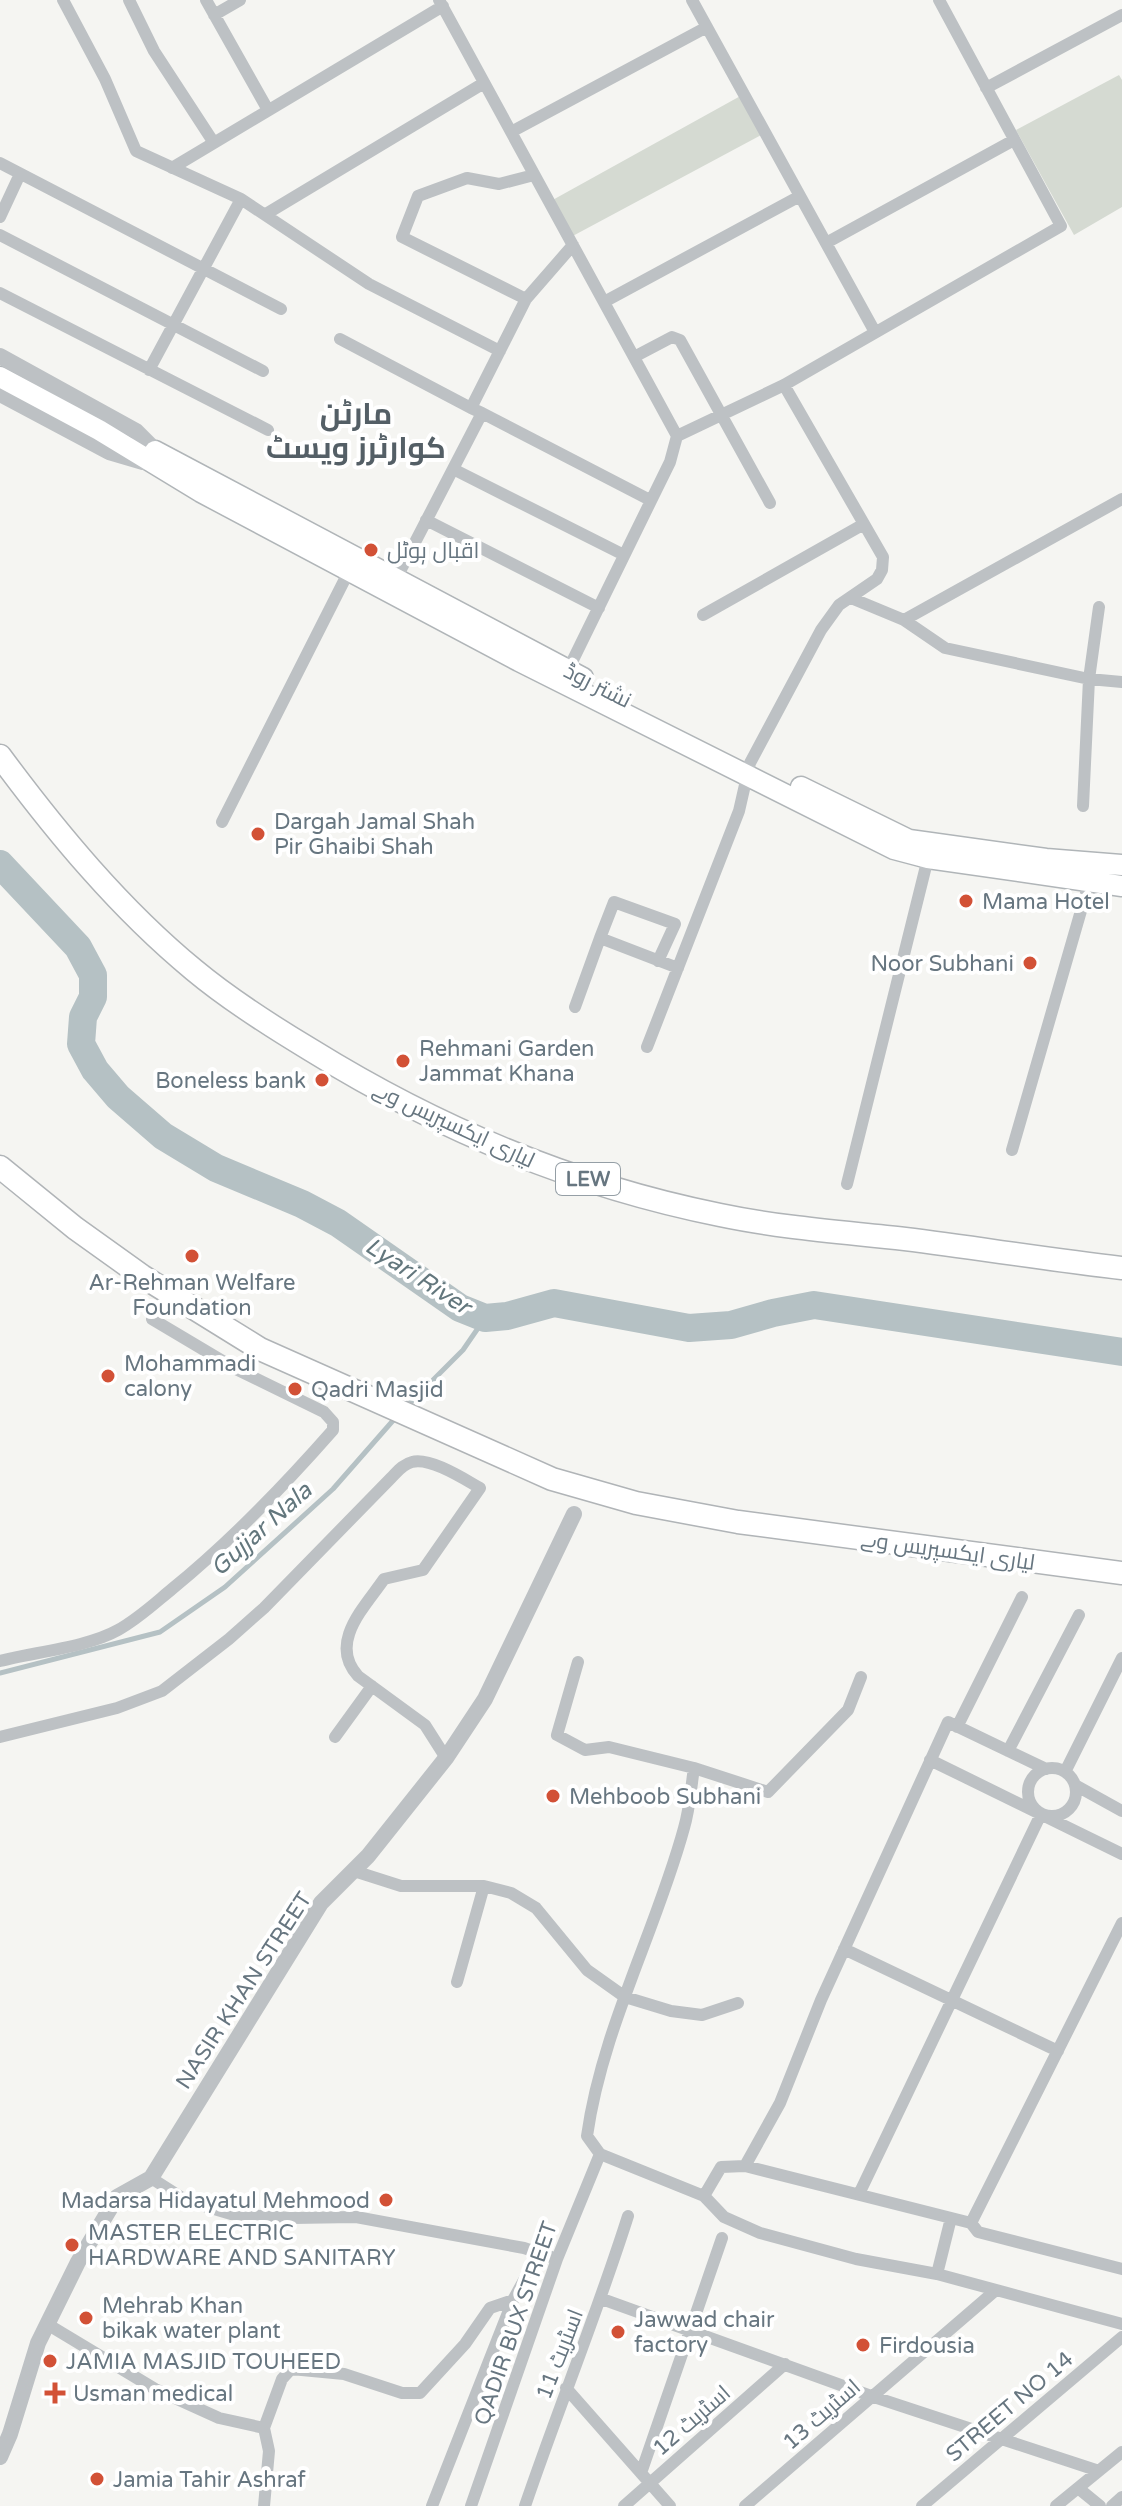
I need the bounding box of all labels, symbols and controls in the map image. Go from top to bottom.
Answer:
district label: مارٹن کوارٹرز ویسٹ [266,396,446,467]
place label: اقبال ہوٹل [387,538,479,565]
marker: اقبال ہوٹل [362,541,380,559]
street label: نشتر روڈ [560,658,636,714]
place label: Dargah Jamal Shah Pir Ghaibi Shah [274,809,475,860]
marker: Dargah Jamal Shah Pir Ghaibi Shah [249,825,267,843]
place label: Mama Hotel [982,889,1110,915]
marker: Mama Hotel [957,892,975,910]
place label: Noor Subhani [870,951,1014,977]
marker: Noor Subhani [1021,954,1039,972]
place label: Rehmani Garden Jammat Khana [419,1036,595,1087]
marker: Rehmani Garden Jammat Khana [394,1052,412,1070]
place label: Boneless bank [155,1068,306,1094]
marker: Boneless bank [313,1071,331,1089]
street label: لیاری ایکسپریس وے [368,1076,539,1175]
road number: LEW [556,1163,620,1195]
water label: Lyari River [360,1232,478,1323]
marker: Ar-Rehman Welfare Foundation [183,1247,201,1265]
place label: Ar-Rehman Welfare Foundation [88,1270,296,1321]
place label: Mohammadi calony [124,1351,256,1402]
marker: Mohammadi calony [99,1367,117,1385]
place label: Qadri Masjid [311,1377,444,1403]
marker: Qadri Masjid [286,1380,304,1398]
water label: Gujjar Nala [205,1476,318,1582]
street label: لیاری ایکسپریس وے [859,1526,1037,1577]
place label: Mehboob Subhani [569,1784,761,1810]
marker: Mehboob Subhani [544,1787,562,1805]
street label: NASIR KHAN STREET [170,1887,318,2094]
place label: Madarsa Hidayatul Mehmood [61,2188,370,2214]
marker: Madarsa Hidayatul Mehmood [377,2191,395,2209]
street label: QADIR BUX STREET [469,2217,563,2429]
place label: MASTER ELECTRIC HARDWARE AND SANITARY [88,2220,396,2271]
marker: MASTER ELECTRIC HARDWARE AND SANITARY [63,2236,81,2254]
place label: Mehrab Khan bikak water plant [102,2293,281,2344]
street label: اسٹریٹ 11 [531,2306,589,2403]
place label: Jawwad chair factory [634,2307,775,2358]
marker: Mehrab Khan bikak water plant [77,2309,95,2327]
marker: Jawwad chair factory [609,2323,627,2341]
place label: Firdousia [879,2333,975,2359]
marker: Firdousia [854,2336,872,2354]
street label: STREET NO 14 [941,2346,1079,2467]
place label: JAMIA MASJID TOUHEED [66,2349,341,2375]
marker: JAMIA MASJID TOUHEED [41,2352,59,2370]
street label: اسٹریٹ 13 [778,2374,866,2456]
street label: اسٹریٹ 12 [648,2380,736,2462]
place label: Usman medical [73,2381,233,2407]
marker: Usman medical [44,2382,66,2404]
place label: Jamia Tahir Ashraf [113,2467,306,2493]
marker: Jamia Tahir Ashraf [88,2470,106,2488]

